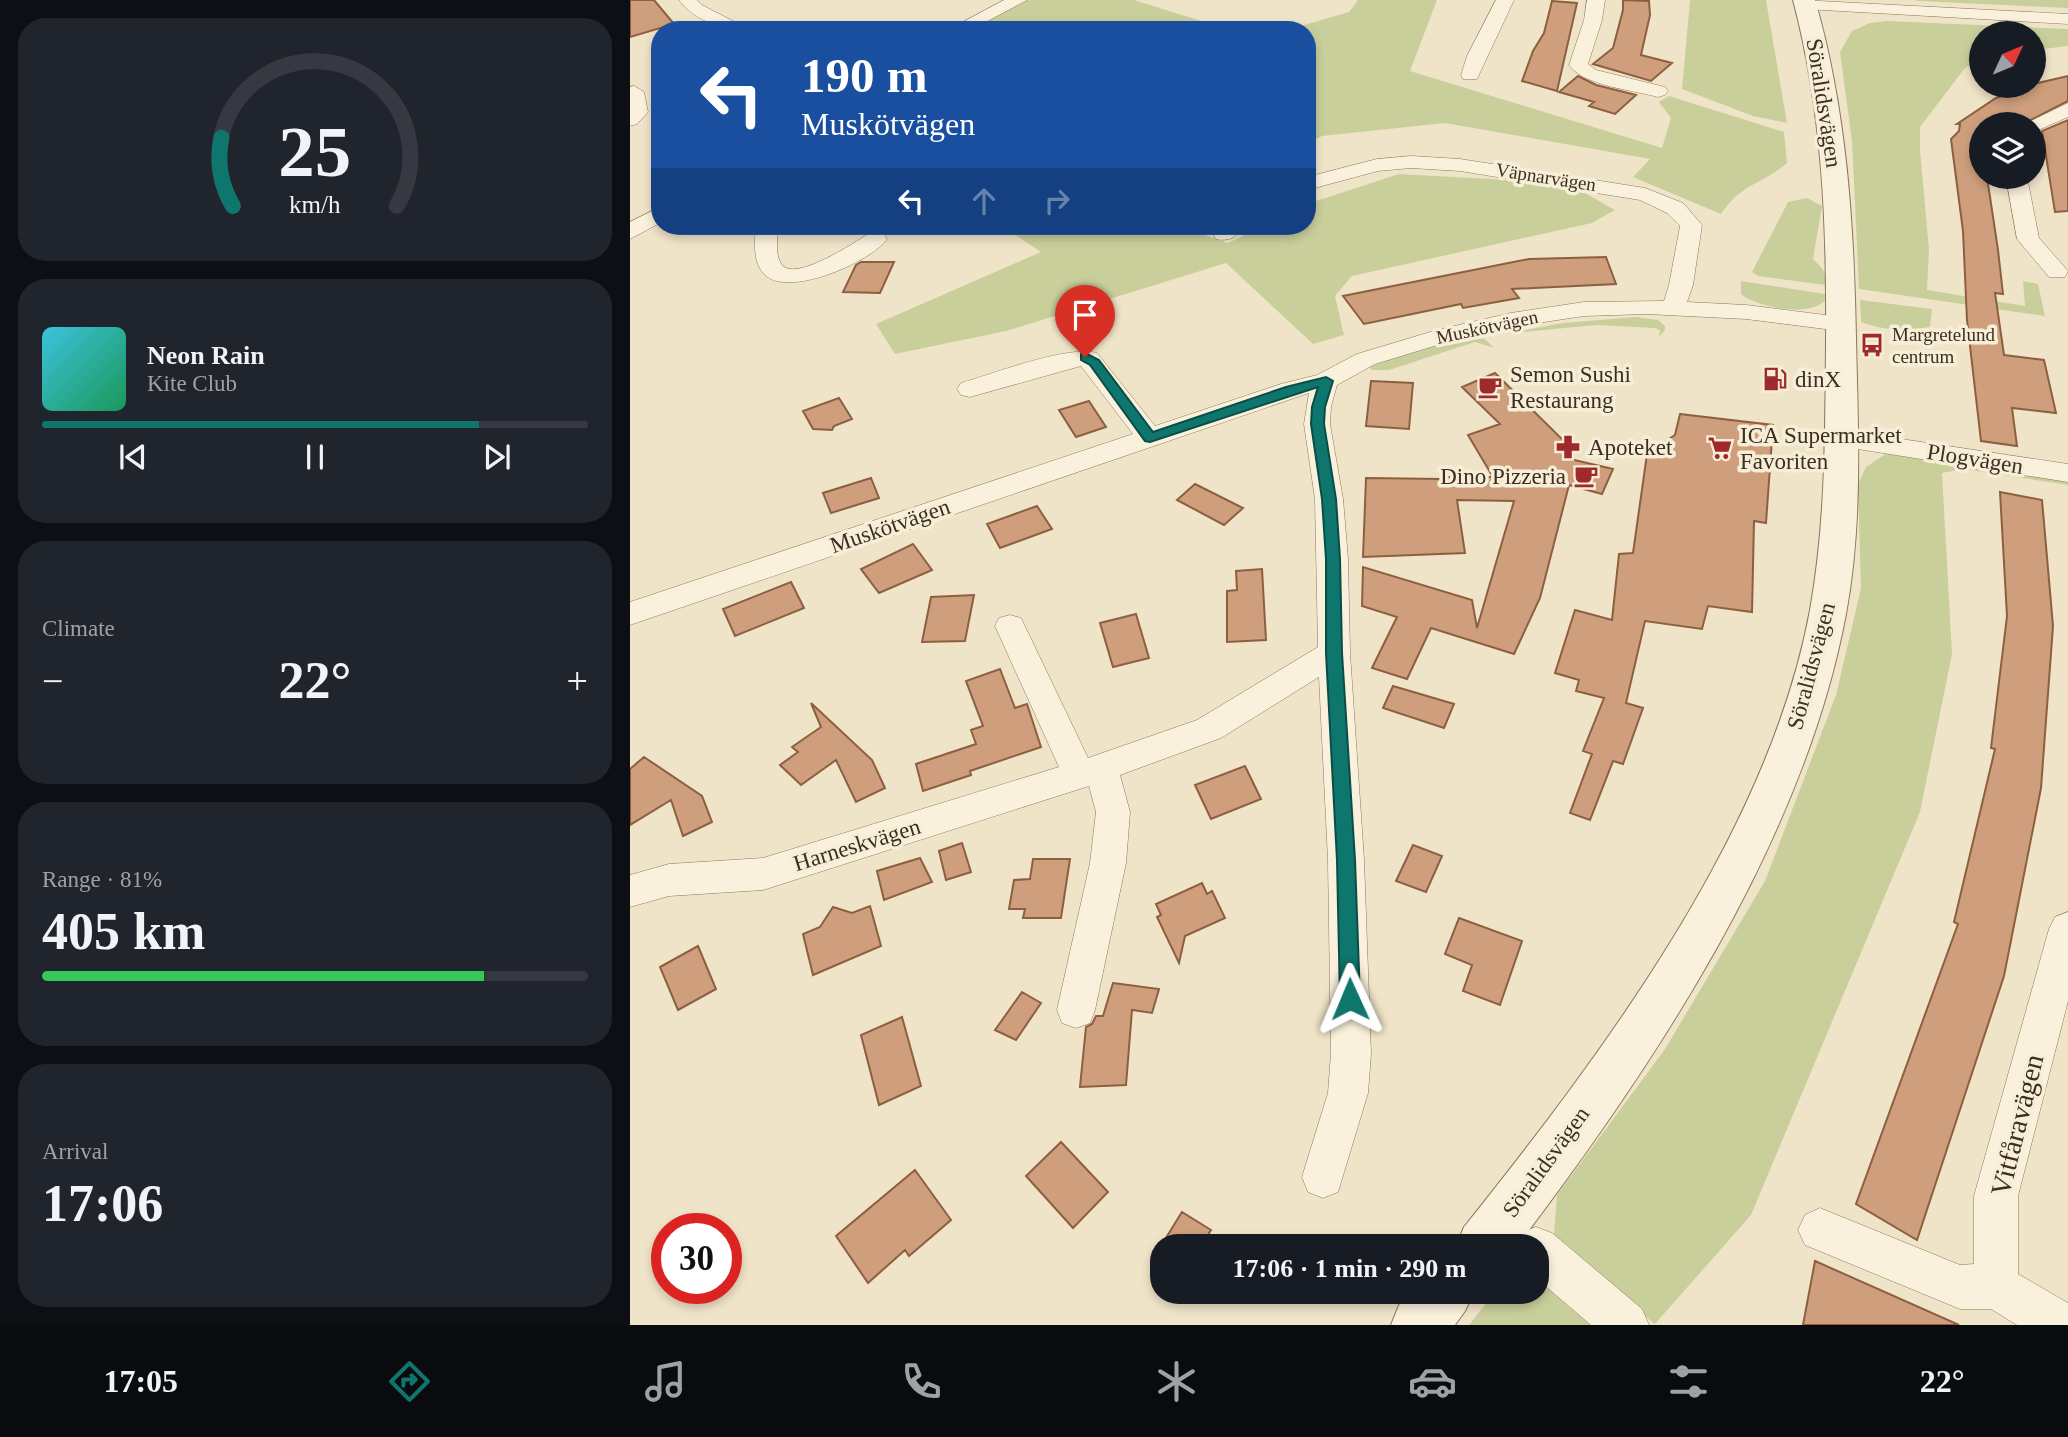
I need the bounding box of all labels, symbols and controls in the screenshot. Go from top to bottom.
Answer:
north arrow [1969,21,2046,98]
map controls [1969,21,2046,189]
street label: Söralidsvägen [1801,37,1847,170]
text: 190 m [801,48,928,103]
icon: left [686,49,777,140]
text: Muskötvägen [801,106,975,142]
text: 25 [279,111,351,192]
button: layers [1969,112,2046,189]
street label: Väpnarvägen [1494,159,1598,195]
icon: left [892,182,930,220]
icon: ahead [965,182,1003,220]
icon: right [1038,182,1076,220]
text: km/h [289,191,341,218]
pin [1055,285,1115,357]
icon: arrive [1066,296,1104,334]
street label: Muskötvägen [1434,306,1540,348]
place label: Margretelund centrum [1892,324,1996,367]
bus stop icon: Margretelund centrum [1858,331,1886,359]
text: Neon Rain [147,341,265,370]
place label: Semon Sushi Restaurang [1510,362,1631,413]
fuel station icon: dinX [1761,365,1789,393]
place label: dinX [1795,367,1841,392]
text: Kite Club [147,371,237,396]
cafe icon: Semon Sushi Restaurang [1476,373,1504,401]
place label: ICA Supermarket Favoriten [1740,423,1902,474]
pharmacy icon: Apoteket [1554,433,1582,461]
supermarket icon: ICA Supermarket Favoriten [1706,434,1734,462]
place label: Apoteket [1588,435,1673,460]
icon: previous [114,438,152,476]
icon: pause [296,438,334,476]
icon: next [478,438,516,476]
street label: Plogvägen [1925,439,2025,479]
cafe icon: Dino Pizzeria [1572,462,1600,490]
place label: Dino Pizzeria [1440,464,1566,489]
street label: Muskötvägen [827,494,954,558]
street label: Söralidsvägen [1782,599,1840,732]
text: Climate [42,616,115,641]
text: 22° [279,652,351,709]
text: − [42,660,63,702]
text: + [567,660,588,702]
street label: Harneskvägen [790,814,924,876]
text: Range · 81% [42,867,162,892]
text: 405 km [42,903,205,960]
position arrow [1313,962,1387,1036]
street label: Vitfåravägen [1984,1051,2050,1199]
street label: Söralidsvägen [1498,1102,1595,1222]
text: Arrival [42,1139,108,1164]
text: 17:06 [42,1175,163,1232]
speed limit sign: 30 [651,1213,742,1304]
text: 17:06 · 1 min · 290 m [1233,1254,1467,1283]
icon: directions [385,1357,434,1406]
icon: music [641,1357,690,1406]
icon: phone [897,1357,946,1406]
icon: climate [1152,1357,1201,1406]
icon: car [1408,1357,1457,1406]
icon: filters [1664,1357,1713,1406]
text: 17:05 [103,1363,178,1399]
text: 22° [1920,1363,1965,1399]

